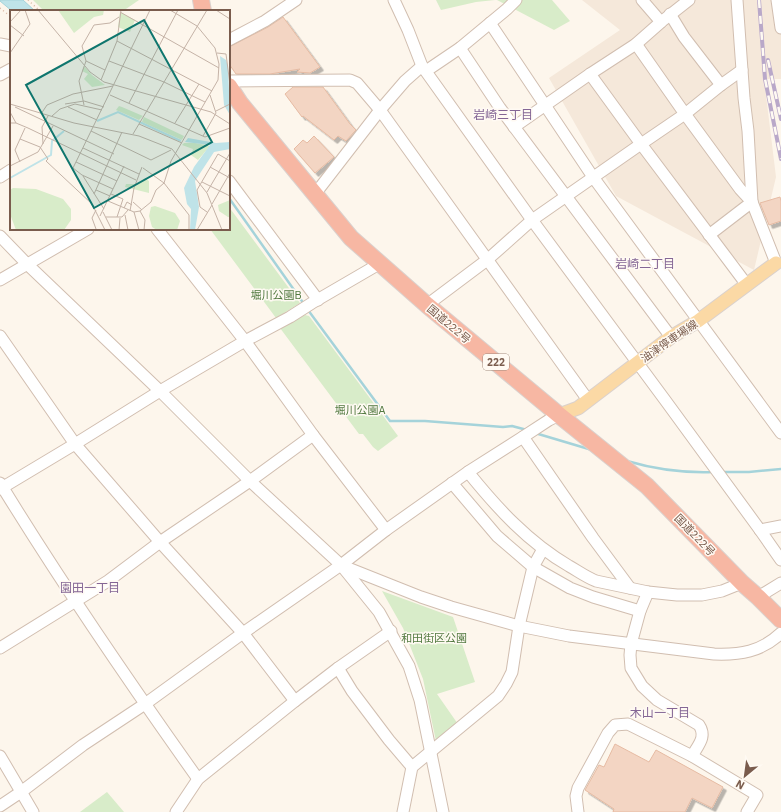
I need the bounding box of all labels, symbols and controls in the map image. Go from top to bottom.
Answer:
inset map [10,10,230,230]
district label: 岩崎三丁目 [473,107,533,122]
district label: 岩崎二丁目 [615,256,675,271]
park label: 堀川公園B [250,288,302,302]
street label: 国道222号 [424,302,474,346]
street label: 油津停車場線 [638,317,700,365]
road number: 222 [483,354,509,370]
park label: 堀川公園A [334,403,386,417]
street label: 国道222号 [672,511,718,559]
district label: 園田一丁目 [60,580,120,595]
park label: 和田街区公園 [401,631,467,645]
district label: 木山一丁目 [630,705,690,720]
north arrow [725,756,765,796]
text: N [733,777,747,793]

